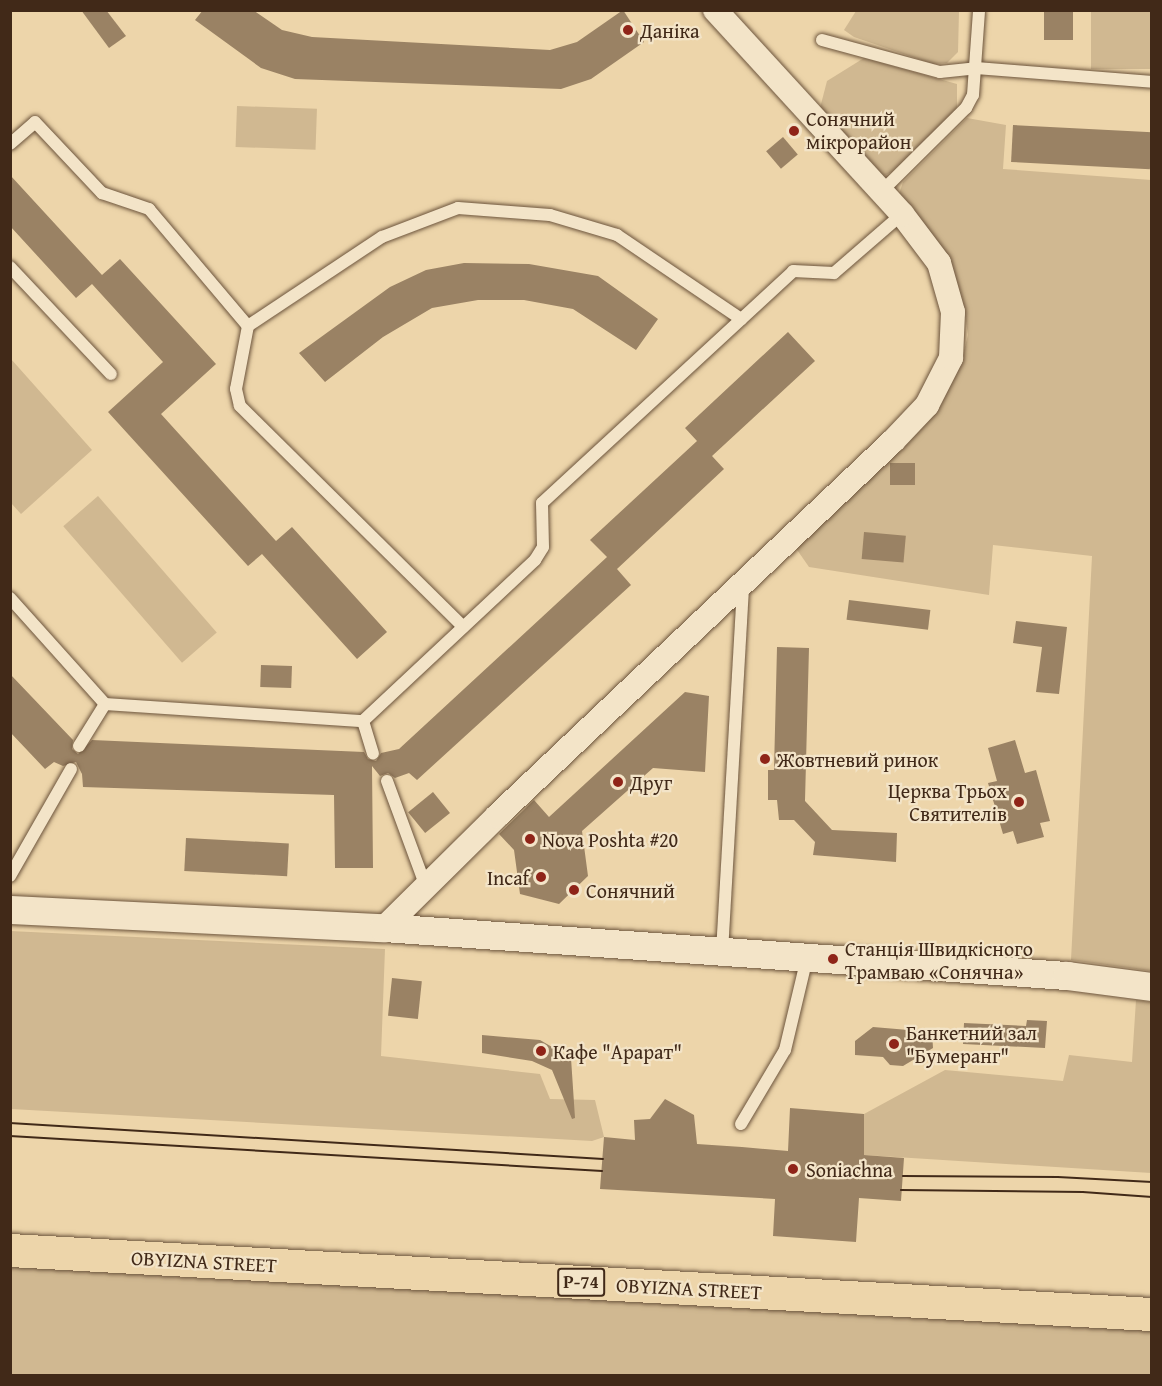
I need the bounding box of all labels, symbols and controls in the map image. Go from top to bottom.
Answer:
place label: Даніка [640,18,700,42]
marker: Даніка [621,23,635,37]
place label: Сонячний мікрорайон [806,107,911,154]
marker: Сонячний мікрорайон [787,124,801,138]
place label: Жовтневий ринок [777,747,938,771]
marker: Жовтневий ринок [758,752,772,766]
place label: Друг [630,770,672,794]
marker: Друг [611,775,625,789]
place label: Церква Трьох Святителів [888,778,1007,825]
marker: Церква Трьох Святителів [1012,795,1026,809]
place label: Nova Poshta #20 [542,827,678,851]
marker: Nova Poshta #20 [523,832,537,846]
place label: Incaf [487,865,529,889]
marker: Incaf [534,870,548,884]
place label: Сонячний [586,878,675,902]
marker: Сонячний [567,883,581,897]
place label: Станцiя Швидкiсного Трамваю «Сонячна» [845,936,1033,983]
marker: Станцiя Швидкiсного Трамваю «Сонячна» [826,952,840,966]
place label: Банкетний зал "Бумеранг" [906,1020,1037,1067]
marker: Банкетний зал "Бумеранг" [887,1037,901,1051]
place label: Кафе "Арарат" [553,1039,682,1063]
marker: Кафе "Арарат" [534,1044,548,1058]
place label: Soniachna [806,1157,893,1181]
marker: Soniachna [784,1160,802,1178]
street label: OBYIZNA STREET [131,1245,277,1277]
road number: Р-74 [557,1267,605,1297]
street label: OBYIZNA STREET [616,1272,762,1304]

